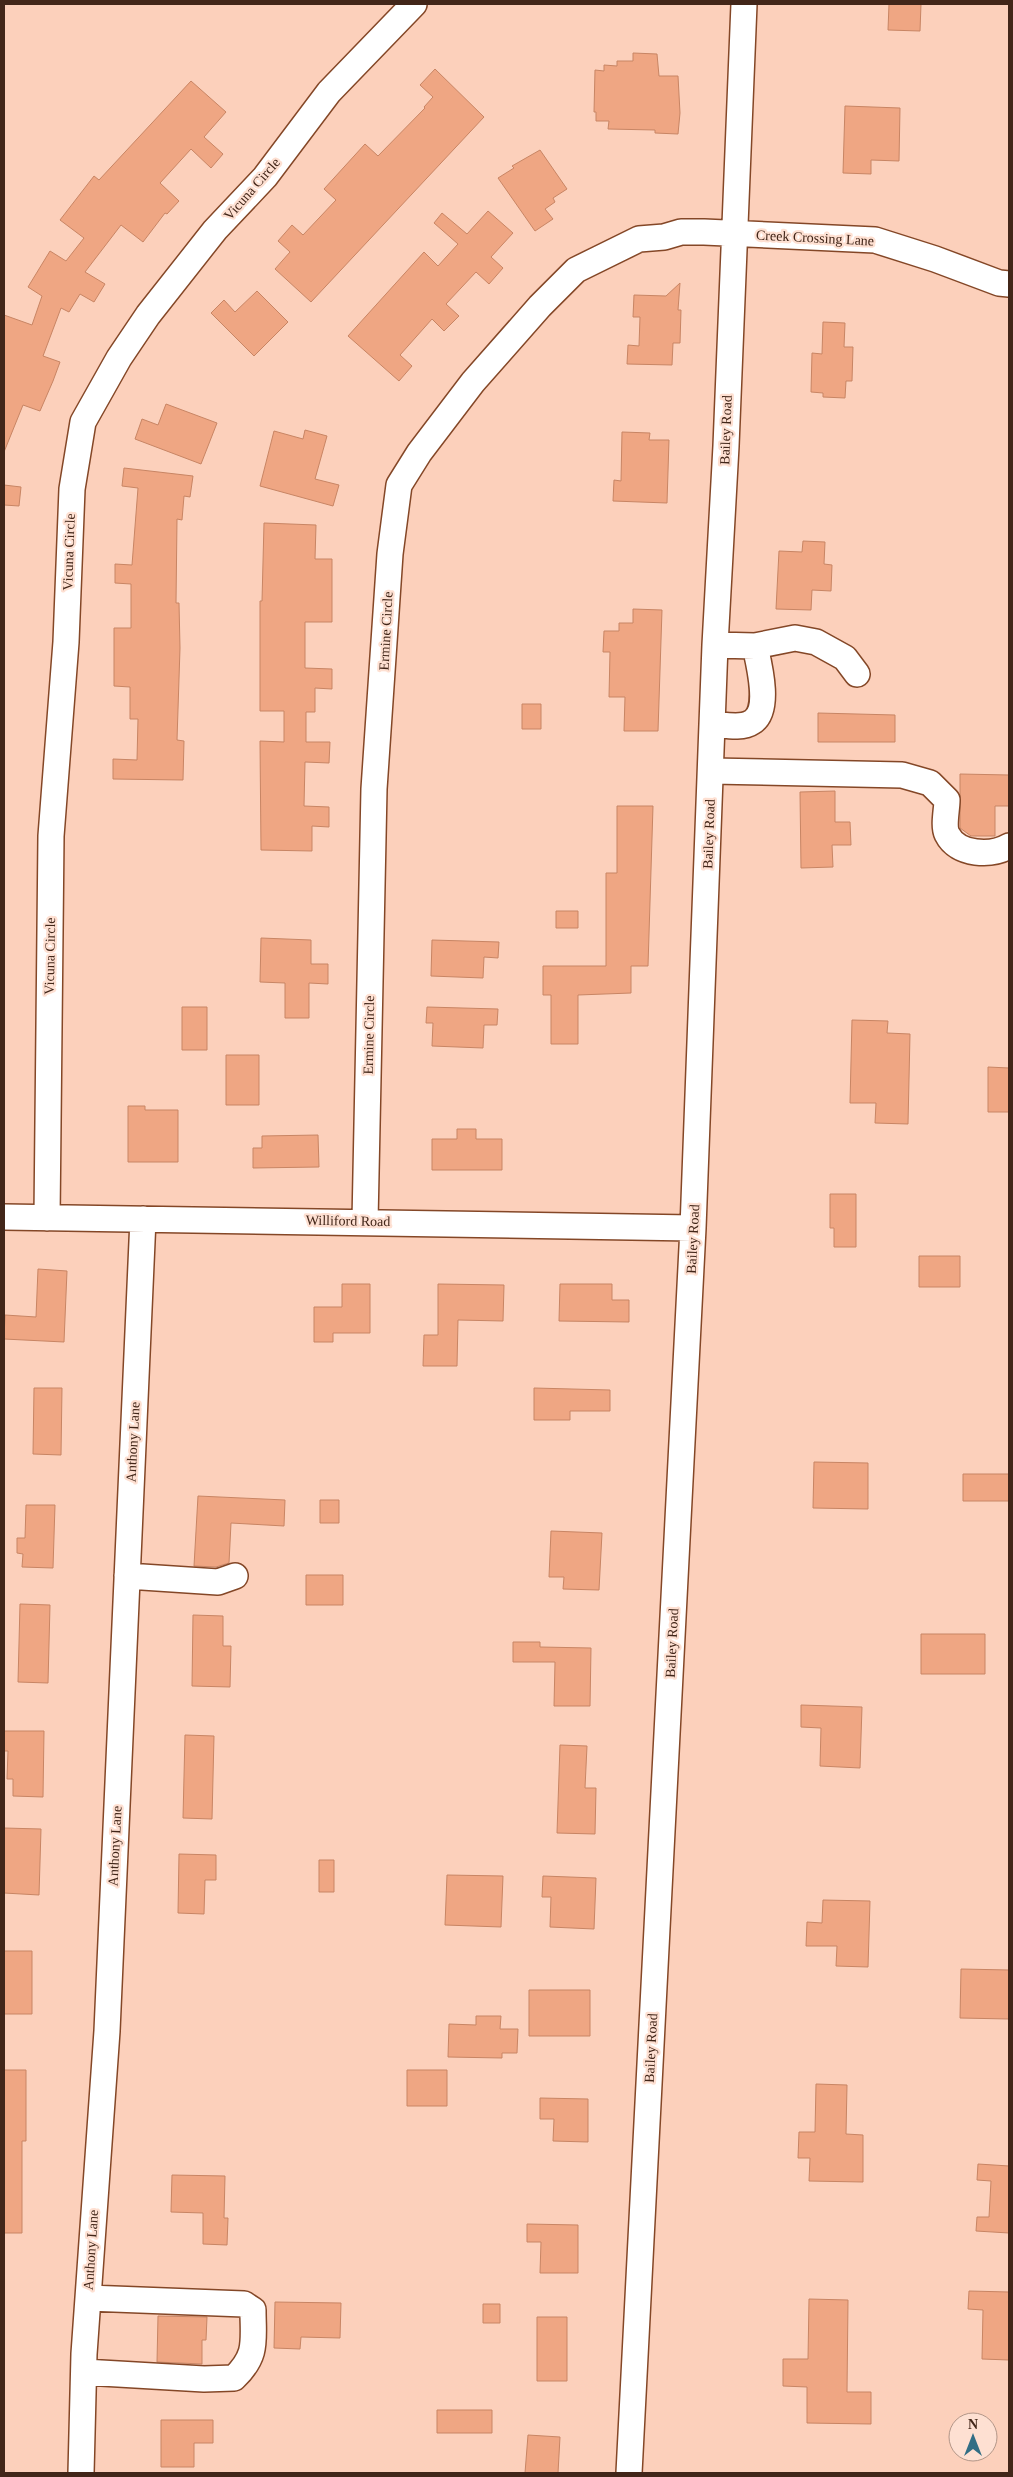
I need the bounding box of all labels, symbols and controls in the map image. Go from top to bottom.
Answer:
street label: Vicuna Circle [221,155,283,223]
street label: Creek Crossing Lane [756,227,874,249]
street label: Bailey Road [717,395,735,465]
street label: Vicuna Circle [60,513,78,591]
street label: Ermine Circle [376,591,396,671]
street label: Bailey Road [700,799,718,869]
street label: Vicuna Circle [42,917,58,995]
street label: Ermine Circle [361,995,377,1075]
street label: Bailey Road [684,1204,702,1274]
street label: Williford Road [306,1213,390,1229]
street label: Anthony Lane [123,1401,143,1483]
street label: Bailey Road [663,1608,681,1678]
street label: Anthony Lane [105,1805,125,1887]
street label: Bailey Road [642,2013,660,2083]
street label: Anthony Lane [81,2209,101,2291]
north arrow [948,2412,998,2462]
text: N [968,2417,978,2432]

